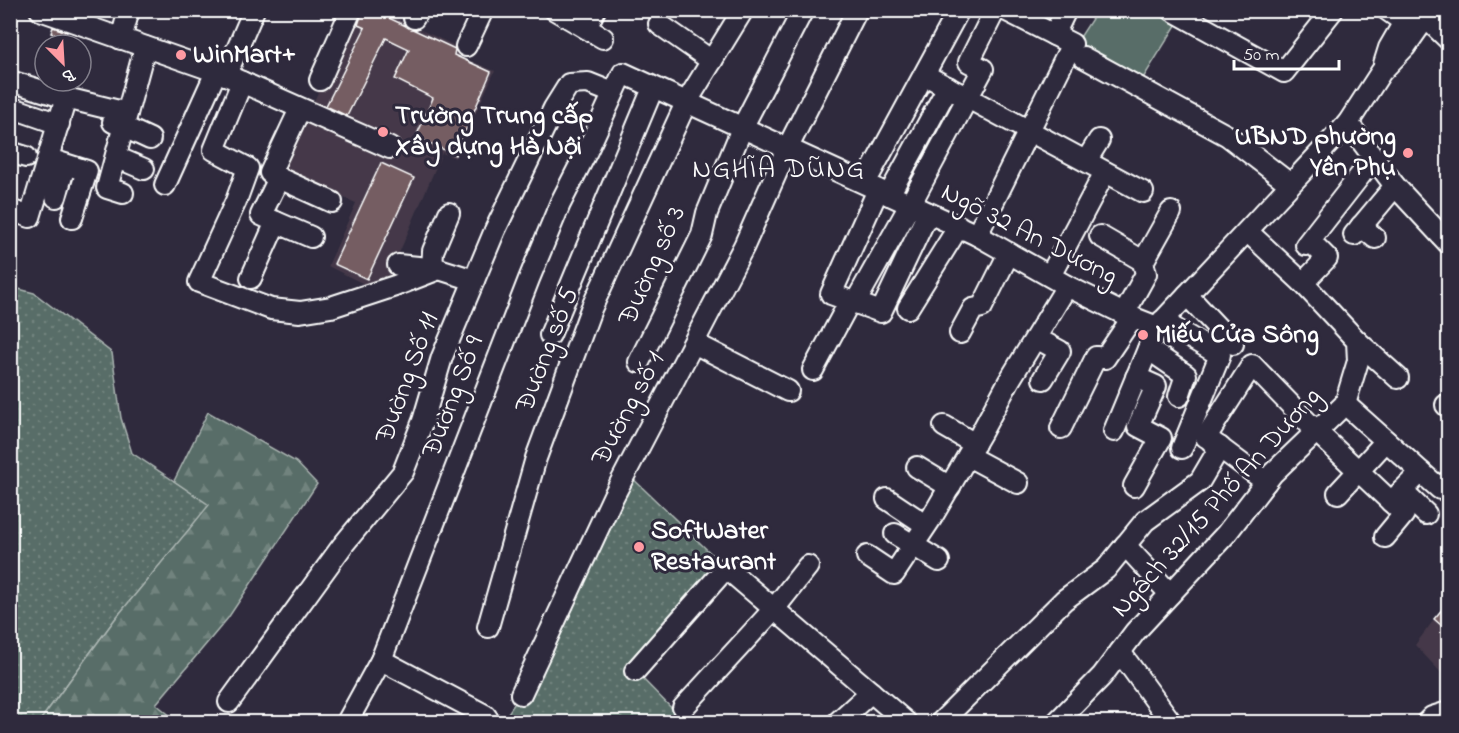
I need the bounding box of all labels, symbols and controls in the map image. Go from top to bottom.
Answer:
north arrow [33,33,93,93]
scale bar [1234,33,1339,71]
place label: WinMart+ [193,36,296,75]
text: 50 m [1243,43,1280,69]
marker: WinMart+ [174,48,188,62]
text: B [58,61,79,88]
place label: Trường Trung cấp Xây dựng Hà Nội [395,97,593,168]
place label: UBND phường Yên Phụ [1234,118,1396,188]
marker: Trường Trung cấp Xây dựng Hà Nội [376,125,390,139]
marker: UBND phường Yên Phụ [1401,146,1415,160]
district label: NGHĨA DŨNG [692,150,866,191]
street label: Ngõ 32 An Dương [934,174,1124,296]
street label: Đường số 3 [609,200,697,333]
street label: Đường số 5 [506,282,590,419]
street label: Đường Số 11 [366,307,450,450]
place label: Miếu Cửa Sông [1155,316,1319,356]
marker: Miếu Cửa Sông [1136,328,1150,342]
street label: Đường Số 9 [413,330,495,465]
street label: Đường số 1 [582,345,675,474]
street label: Ngách 32/15 Phố An Dương [1103,379,1331,627]
place label: SoftWater Restaurant [651,512,777,582]
marker: SoftWater Restaurant [632,540,646,554]

